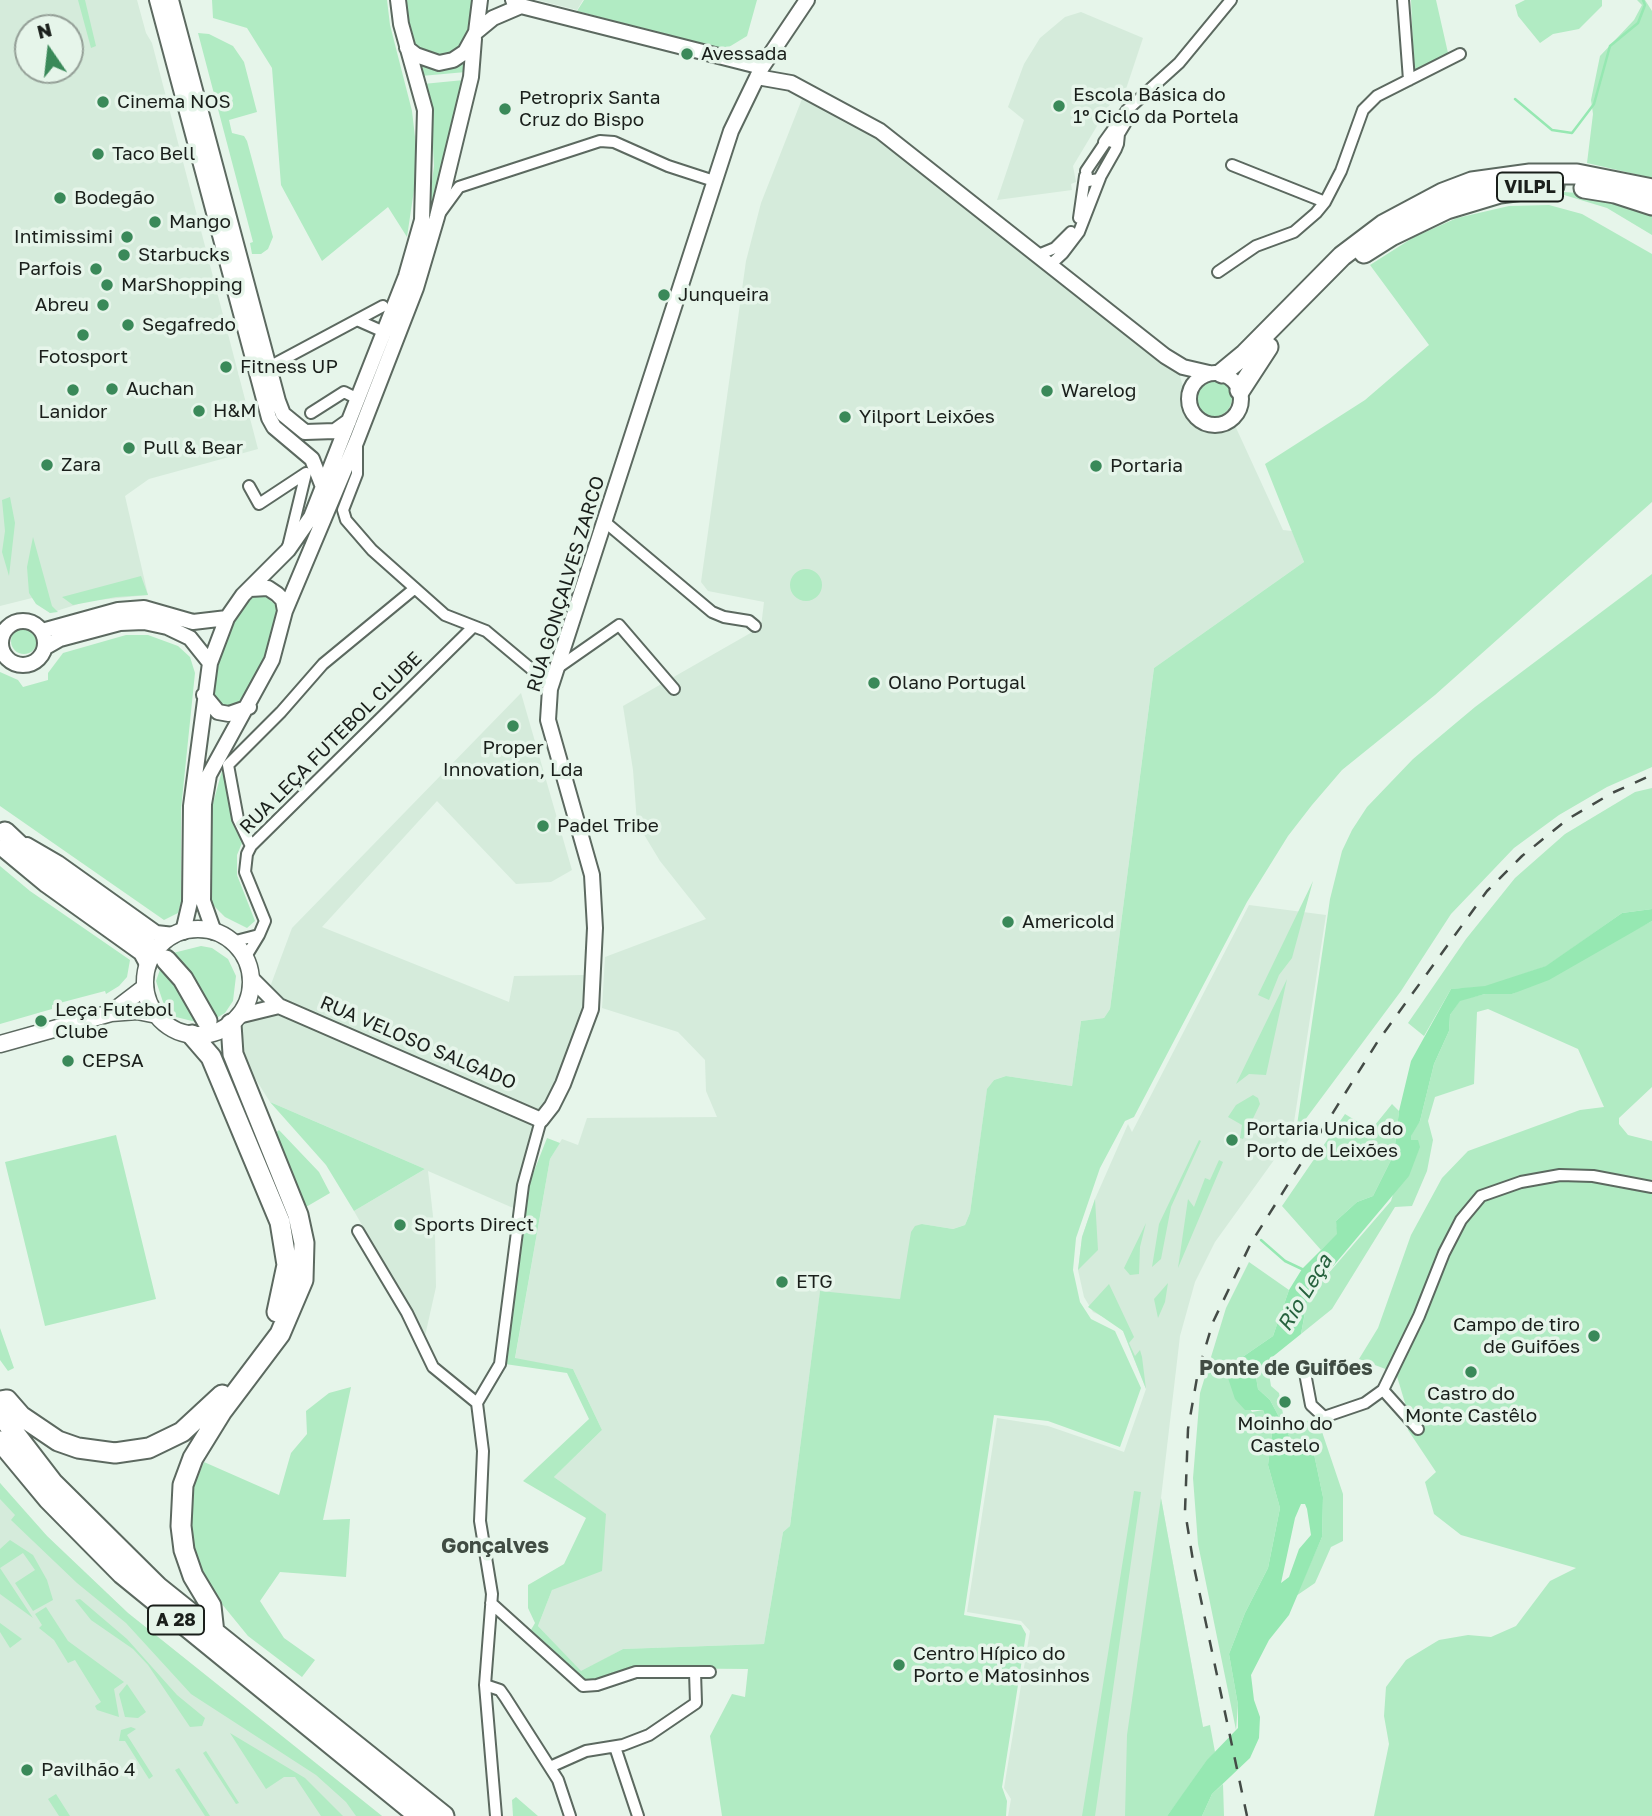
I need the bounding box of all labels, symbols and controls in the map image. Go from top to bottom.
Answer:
north arrow [14,14,84,84]
text: N [34,17,54,43]
place label: Avessada [701,43,787,65]
marker: Avessada [679,46,695,62]
place label: Escola Básica do 1º Ciclo da Portela [1073,84,1239,128]
place label: Petroprix Santa Cruz do Bispo [519,87,661,131]
place label: Cinema NOS [117,91,231,113]
marker: Cinema NOS [95,94,111,110]
marker: Escola Básica do 1º Ciclo da Portela [1051,98,1067,114]
marker: Petroprix Santa Cruz do Bispo [497,101,513,117]
place label: Taco Bell [112,143,195,165]
marker: Taco Bell [90,146,106,162]
road number: VILPL [1497,172,1563,202]
place label: Bodegão [74,187,155,209]
marker: Bodegão [52,190,68,206]
place label: Mango [169,211,231,233]
marker: Mango [147,214,163,230]
place label: Intimissimi [14,226,113,248]
marker: Intimissimi [119,229,135,245]
place label: Starbucks [138,244,230,266]
marker: Starbucks [116,247,132,263]
place label: Parfois [18,258,82,280]
marker: Parfois [88,261,104,277]
place label: MarShopping [121,274,243,296]
marker: MarShopping [99,277,115,293]
place label: Junqueira [678,284,769,306]
marker: Junqueira [656,287,672,303]
place label: Abreu [35,294,89,316]
marker: Abreu [95,297,111,313]
place label: Segafredo [142,314,236,336]
marker: Segafredo [120,317,136,333]
marker: Fotosport [75,327,91,343]
place label: Fotosport [38,346,128,368]
place label: Fitness UP [240,356,338,378]
marker: Fitness UP [218,359,234,375]
place label: Auchan [126,378,194,400]
place label: Warelog [1061,380,1136,402]
marker: Auchan [104,381,120,397]
marker: Lanidor [65,382,81,398]
marker: Warelog [1039,383,1055,399]
place label: H&M [213,400,257,422]
place label: Lanidor [38,401,108,423]
marker: H&M [191,403,207,419]
place label: Yilport Leixões [859,406,995,428]
marker: Yilport Leixões [837,409,853,425]
place label: Pull & Bear [143,437,243,459]
marker: Pull & Bear [121,440,137,456]
place label: Zara [61,454,101,476]
place label: Portaria [1110,455,1183,477]
marker: Zara [39,457,55,473]
marker: Portaria [1088,458,1104,474]
street label: RUA GONÇALVES ZARCO [522,473,610,695]
street label: RUA LEÇA FUTEBOL CLUBE [235,647,427,839]
place label: Olano Portugal [888,672,1026,694]
marker: Olano Portugal [866,675,882,691]
marker: Proper Innovation, Lda [505,718,521,734]
place label: Proper Innovation, Lda [443,737,583,781]
place label: Padel Tribe [557,815,659,837]
marker: Padel Tribe [535,818,551,834]
place label: Americold [1022,911,1114,933]
marker: Americold [1000,914,1016,930]
street label: RUA VELOSO SALGADO [317,991,519,1095]
place label: Leça Futebol Clube [55,999,173,1043]
marker: Leça Futebol Clube [33,1013,49,1029]
place label: CEPSA [82,1050,144,1072]
marker: CEPSA [60,1053,76,1069]
place label: Portaria Unica do Porto de Leixões [1246,1118,1403,1162]
marker: Portaria Unica do Porto de Leixões [1224,1132,1240,1148]
place label: Sports Direct [414,1214,534,1236]
marker: Sports Direct [392,1217,408,1233]
water label: Rio Leça [1272,1250,1338,1336]
place label: ETG [796,1271,833,1293]
marker: ETG [774,1274,790,1290]
place label: Campo de tiro de Guifões [1453,1314,1580,1358]
marker: Campo de tiro de Guifões [1586,1328,1602,1344]
district label: Ponte de Guifões [1199,1355,1373,1381]
marker: Castro do Monte Castêlo [1463,1364,1479,1380]
place label: Castro do Monte Castêlo [1405,1383,1537,1427]
marker: Moinho do Castelo [1277,1394,1293,1410]
place label: Moinho do Castelo [1237,1413,1333,1457]
district label: Gonçalves [441,1533,549,1559]
road number: A 28 [148,1605,204,1634]
place label: Centro Hípico do Porto e Matosinhos [913,1643,1090,1687]
marker: Centro Hípico do Porto e Matosinhos [891,1657,907,1673]
place label: Pavilhão 4 [41,1759,136,1781]
marker: Pavilhão 4 [19,1762,35,1778]

